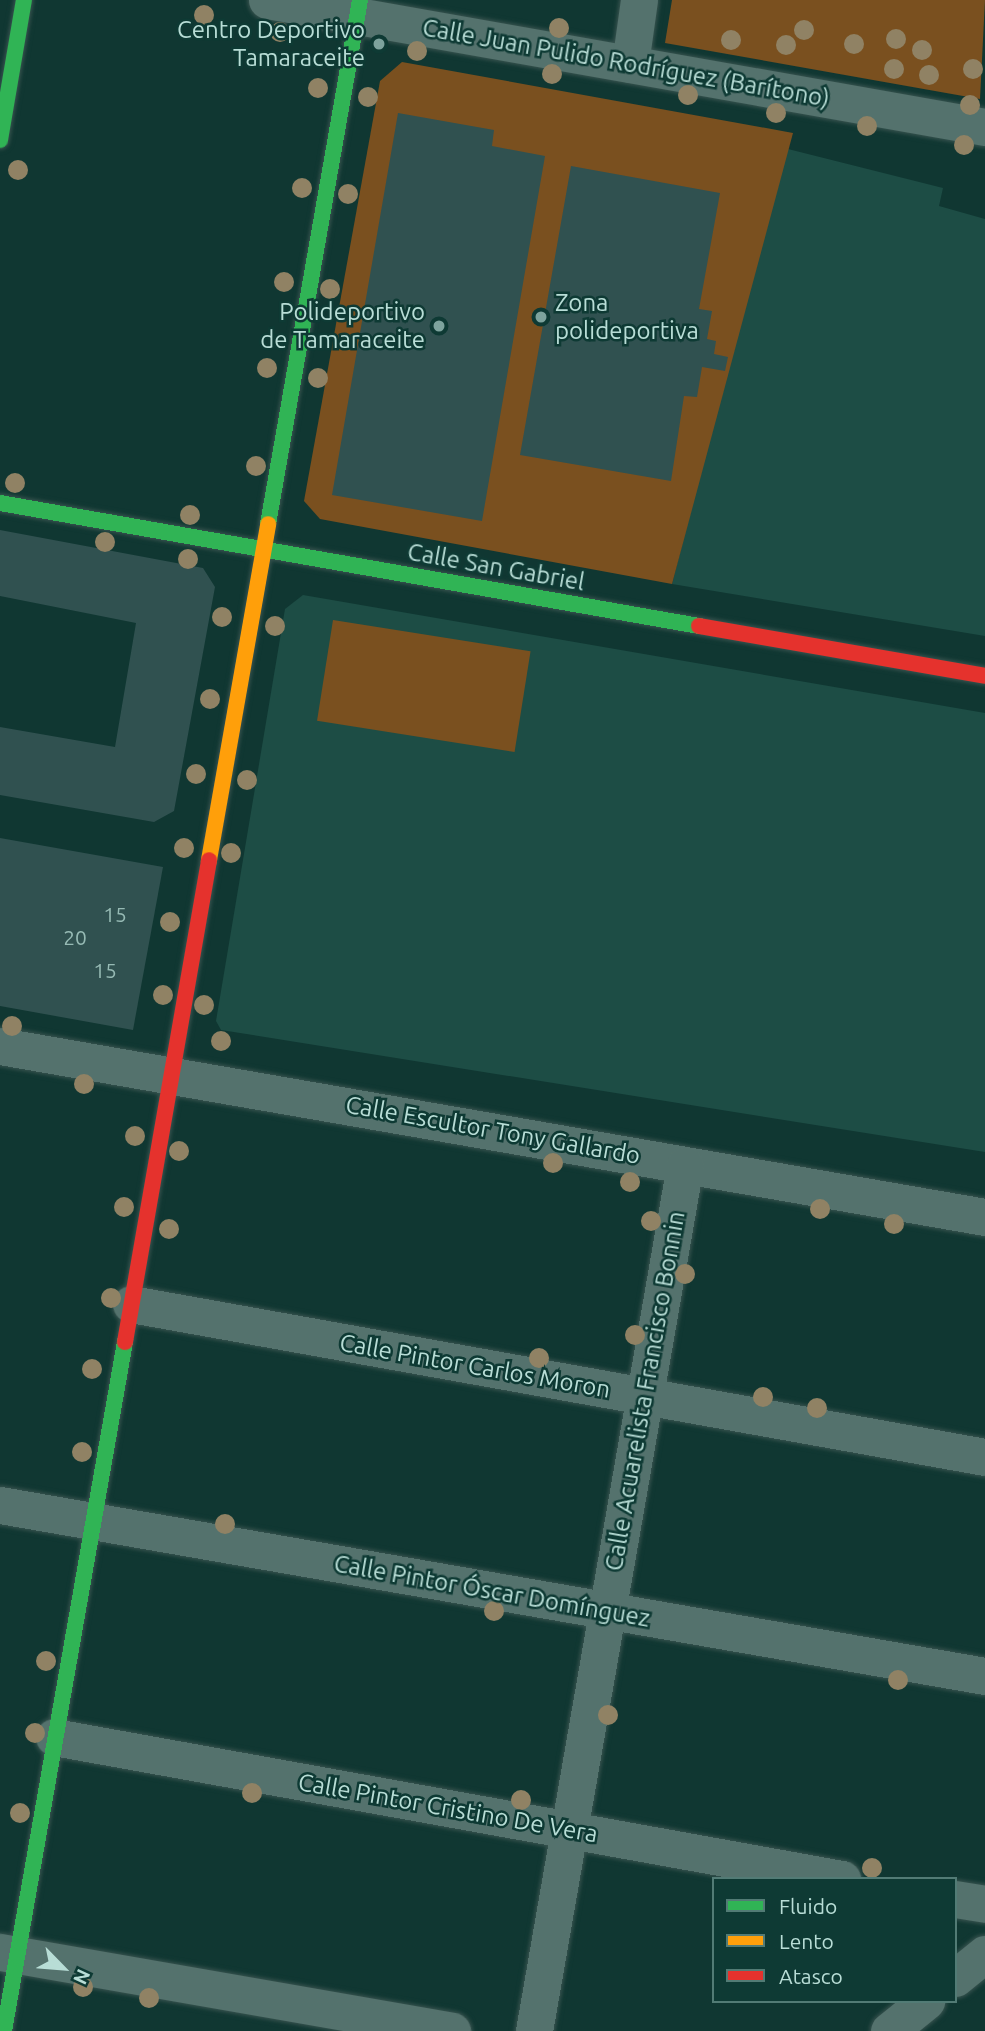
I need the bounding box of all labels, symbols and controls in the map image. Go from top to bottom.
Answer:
street label: Calle Juan Pulido Rodríguez (Barítono) [420,13,832,113]
place label: Centro Deportivo Tamaraceite [177,16,365,72]
marker: Centro Deportivo Tamaraceite [371,36,387,52]
place label: Zona polideportiva [555,289,699,345]
place label: Polideportivo de Tamaraceite [260,298,425,354]
marker: Zona polideportiva [533,309,549,325]
marker: Polideportivo de Tamaraceite [431,318,447,334]
street label: Calle San Gabriel [405,537,587,597]
house number: 15 [103,901,127,927]
house number: 20 [63,924,87,950]
house number: 15 [93,957,117,983]
street label: Calle Escultor Tony Gallardo [343,1090,643,1170]
street label: Calle Acuarelista Francisco Bonnin [599,1209,691,1573]
street label: Calle Pintor Carlos Moron [337,1328,613,1404]
street label: Calle Pintor Óscar Domínguez [332,1549,652,1633]
street label: Calle Pintor Cristino De Vera [296,1767,600,1849]
legend [712,1877,957,2003]
text: Fluido [779,1894,837,1918]
text: Lento [779,1929,834,1953]
north arrow [28,1933,98,2003]
text: Atasco [779,1964,843,1988]
text: N [69,1966,95,1988]

